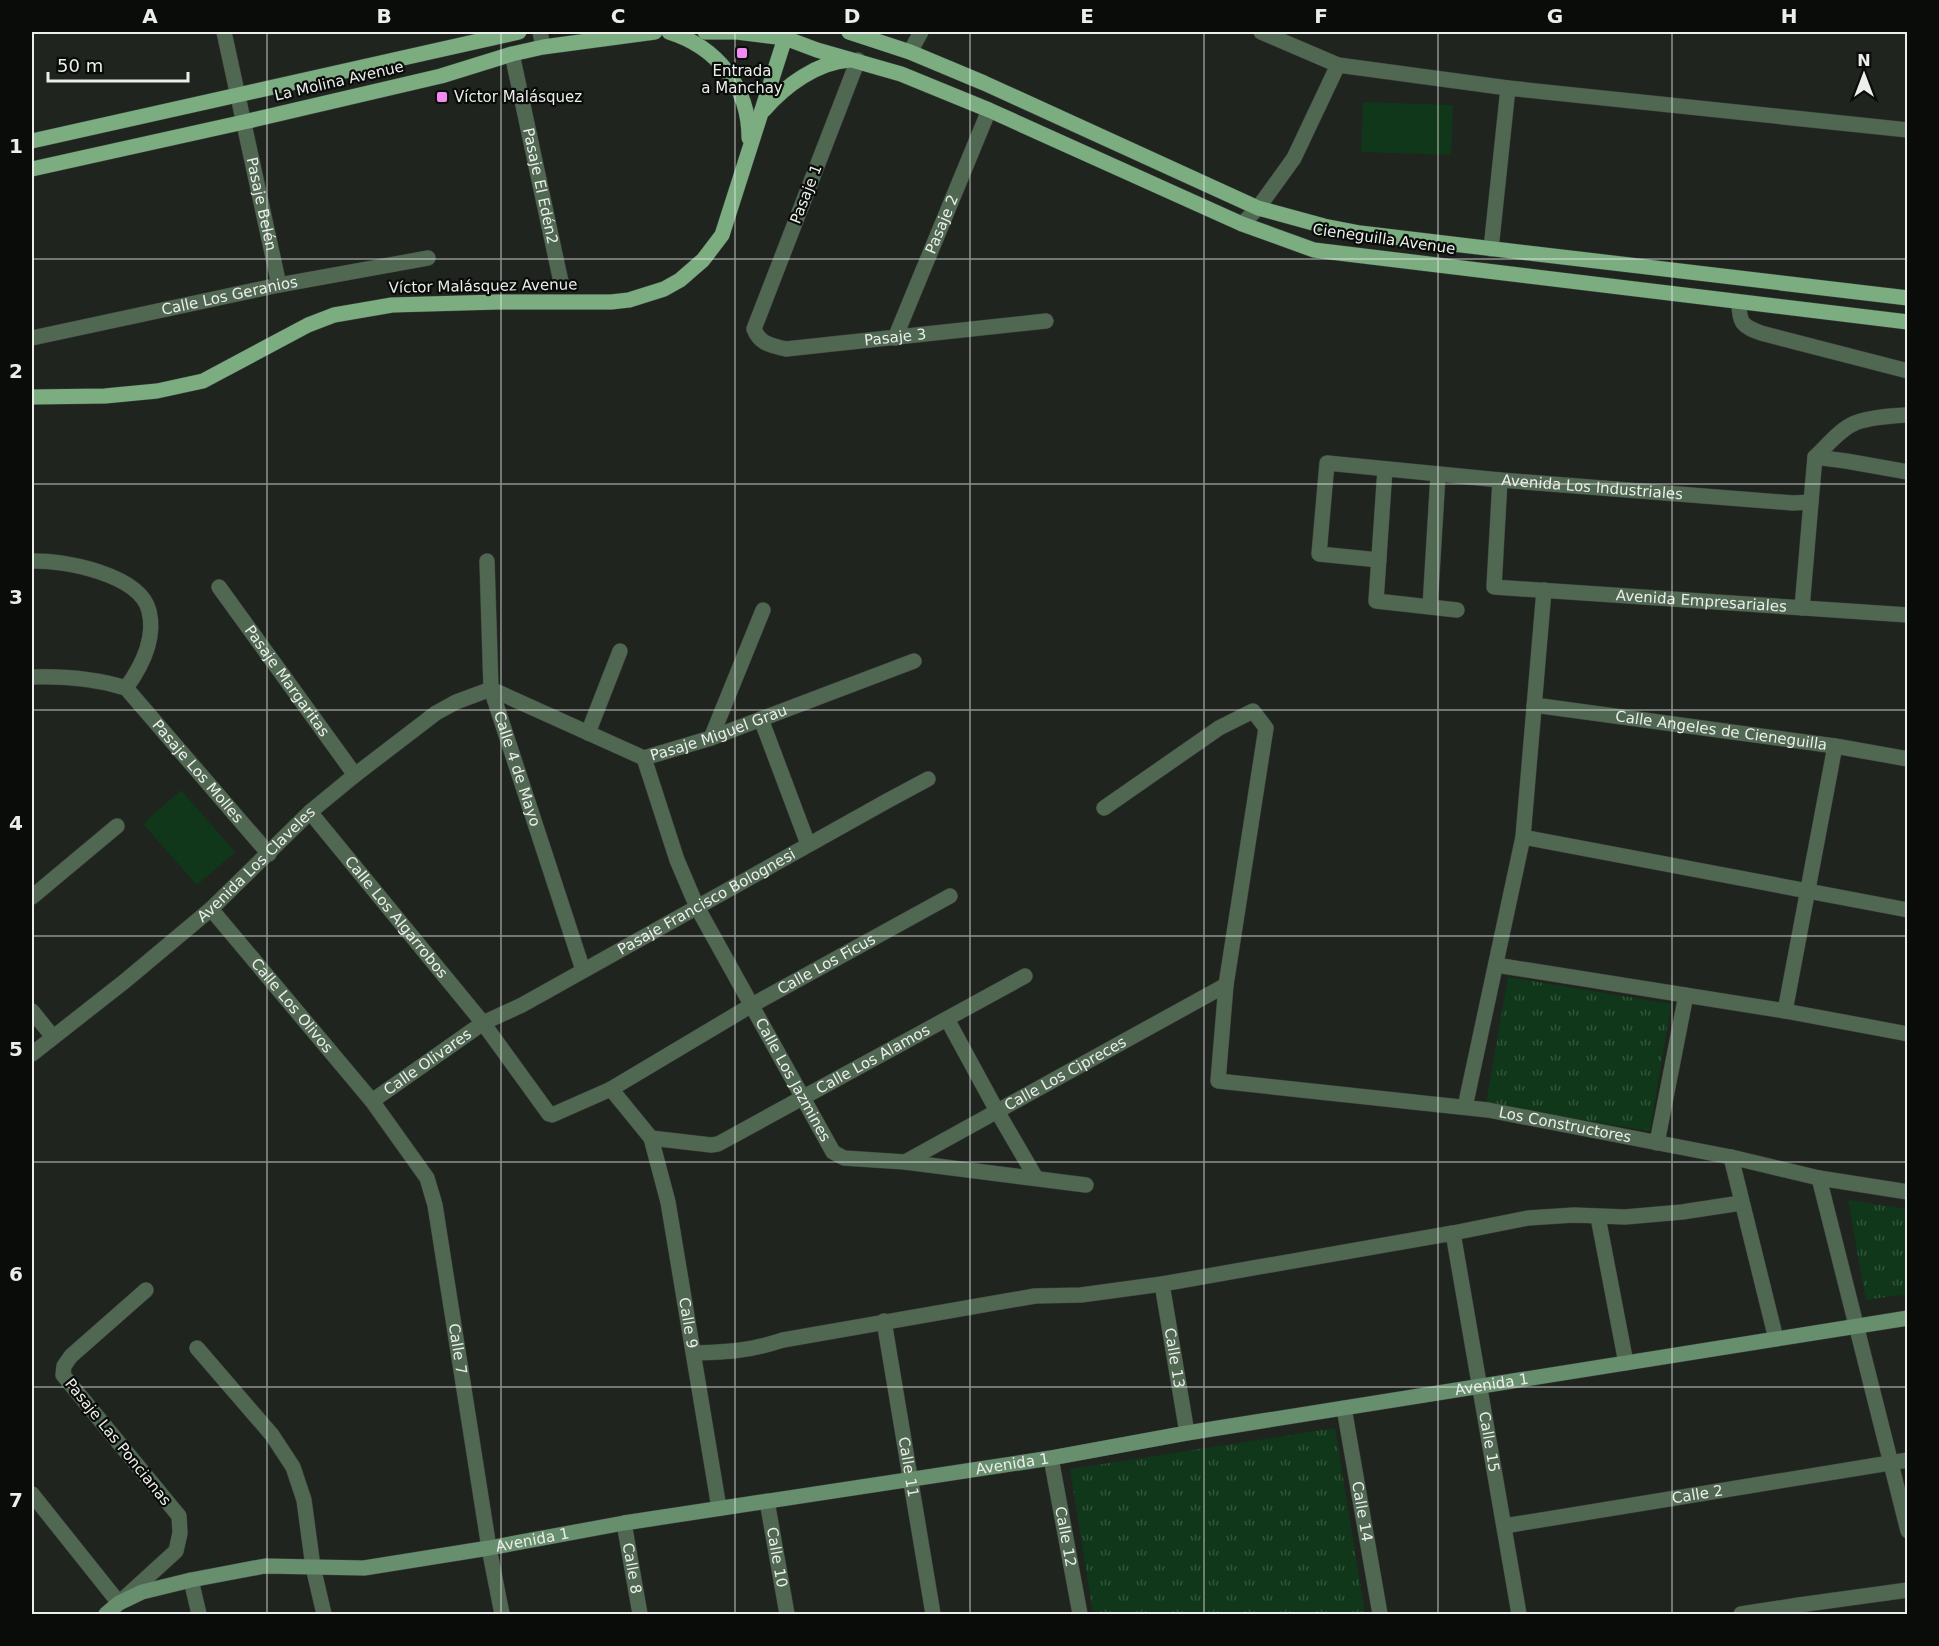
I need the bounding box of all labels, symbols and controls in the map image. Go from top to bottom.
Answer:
text: A [142,4,158,28]
text: B [376,4,392,28]
text: C [611,4,625,28]
text: D [844,4,860,28]
text: E [1080,4,1094,28]
text: F [1314,4,1328,28]
text: G [1547,4,1563,28]
text: H [1781,4,1797,28]
scale bar [48,45,188,83]
north arrow [1834,45,1894,105]
marker: Entrada a Manchay [735,46,749,60]
text: N [1857,51,1871,70]
text: 50 m [57,55,103,76]
street label: La Molina Avenue [273,57,405,105]
place label: Entrada a Manchay [701,62,783,97]
place label: Víctor Malásquez [454,88,582,106]
marker: Víctor Malásquez [435,90,449,104]
street label: Pasaje El Edén2 [519,126,562,246]
text: 1 [9,134,23,158]
street label: Pasaje Belén [242,156,280,252]
street label: Pasaje 1 [786,162,826,226]
street label: Pasaje 2 [922,192,962,257]
street label: Cieneguilla Avenue [1312,220,1456,258]
street label: Calle Los Geranios [160,273,299,319]
street label: Víctor Malásquez Avenue [389,275,577,297]
street label: Pasaje 3 [863,325,927,350]
text: 2 [9,359,23,383]
street label: Avenida Los Industriales [1501,471,1684,503]
text: 3 [9,585,23,609]
street label: Avenida Empresariales [1615,586,1788,616]
street label: Pasaje Margaritas [241,622,333,740]
street label: Pasaje Miguel Grau [648,701,790,765]
street label: Calle Angeles de Cieneguilla [1614,707,1828,754]
street label: Calle 4 de Mayo [490,709,544,829]
street label: Pasaje Los Molles [148,716,247,827]
street label: Avenida Los Claveles [193,802,319,926]
text: 4 [9,811,23,835]
street label: Pasaje Francisco Bolognesi [614,845,799,959]
street label: Calle Los Algarrobos [341,852,452,982]
street label: Calle Los Ficus [774,930,879,998]
street label: Calle Los Olivos [247,955,337,1057]
street label: Calle Los Jazmines [751,1015,835,1145]
street label: Calle Los Alamos [813,1021,933,1098]
street label: Calle Olivares [380,1025,475,1099]
street label: Calle Los Cipreces [1001,1033,1130,1114]
text: 5 [9,1037,23,1061]
street label: Los Constructores [1497,1103,1633,1147]
text: 6 [9,1262,23,1286]
street label: Calle 9 [675,1296,701,1350]
street label: Calle 7 [445,1322,471,1376]
street label: Calle 13 [1160,1326,1188,1390]
street label: Avenida 1 [1454,1370,1530,1399]
street label: Pasaje Las Poncianas [61,1375,175,1509]
street label: Calle 15 [1475,1410,1503,1474]
street label: Calle 11 [894,1435,922,1499]
street label: Avenida 1 [974,1449,1050,1478]
street label: Calle 14 [1348,1480,1376,1543]
street label: Calle 2 [1671,1481,1724,1507]
text: 7 [9,1488,23,1512]
street label: Calle 12 [1051,1505,1080,1568]
street label: Avenida 1 [494,1524,571,1556]
street label: Calle 10 [763,1525,791,1589]
street label: Calle 8 [619,1541,645,1595]

